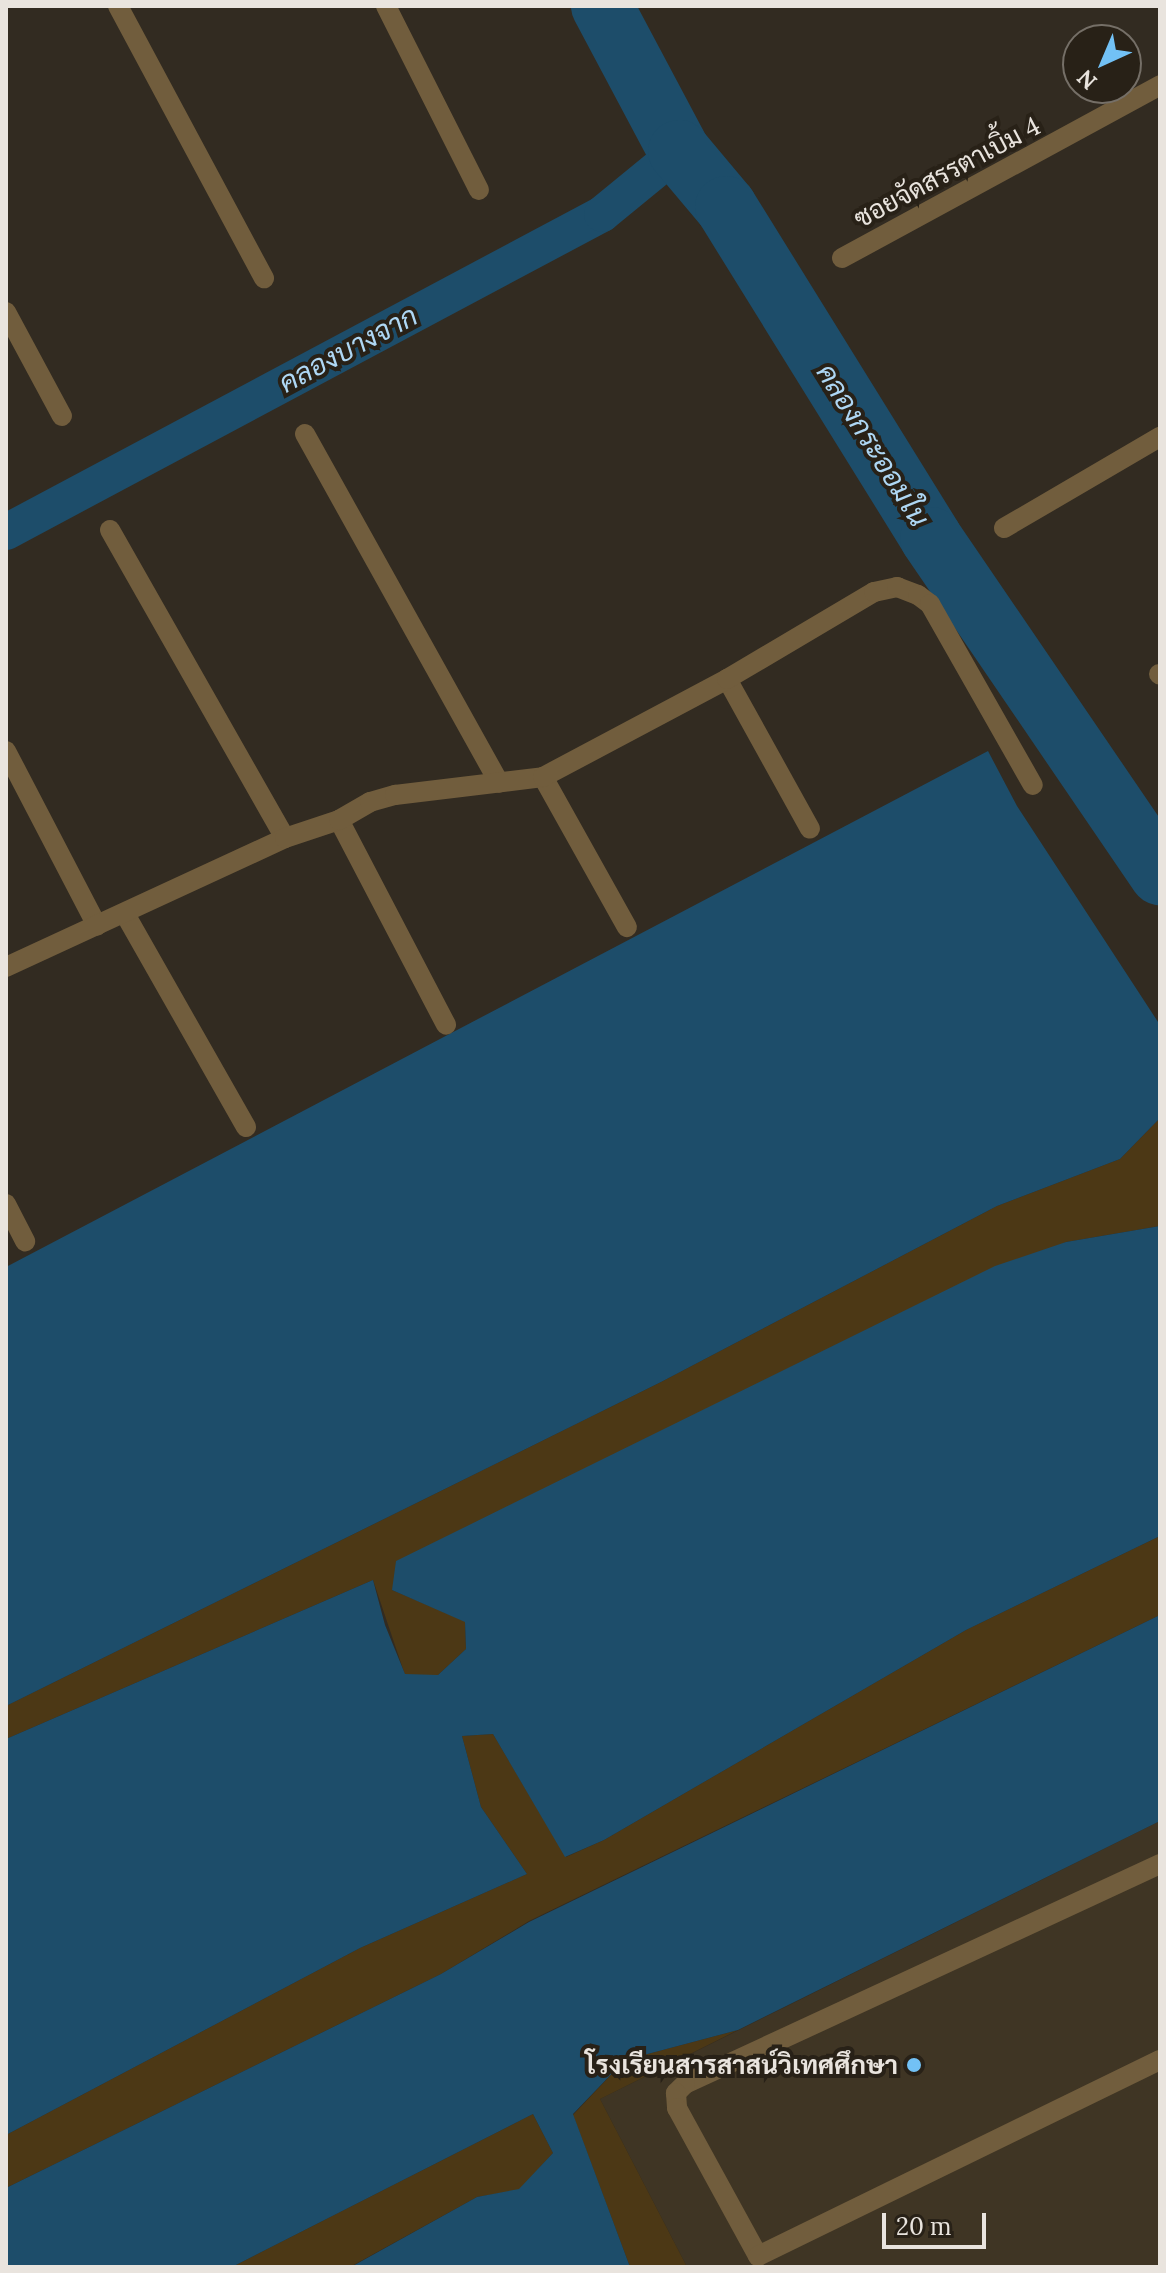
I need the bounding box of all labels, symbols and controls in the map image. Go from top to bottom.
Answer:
north arrow [1062,24,1142,104]
text: N [1071,64,1103,96]
street label: ซอยจัดสรรตาเบิ้ม 4 [849,110,1045,234]
water label: คลองบางจาก [273,299,423,399]
water label: คลองกระออมใน [810,357,936,533]
place label: โรงเรียนสารสาสน์วิเทศศึกษา [585,2049,898,2081]
marker: โรงเรียนสารสาสน์วิเทศศึกษา [905,2056,923,2074]
scale bar [886,2197,990,2247]
text: 20 m [896,2211,952,2242]

